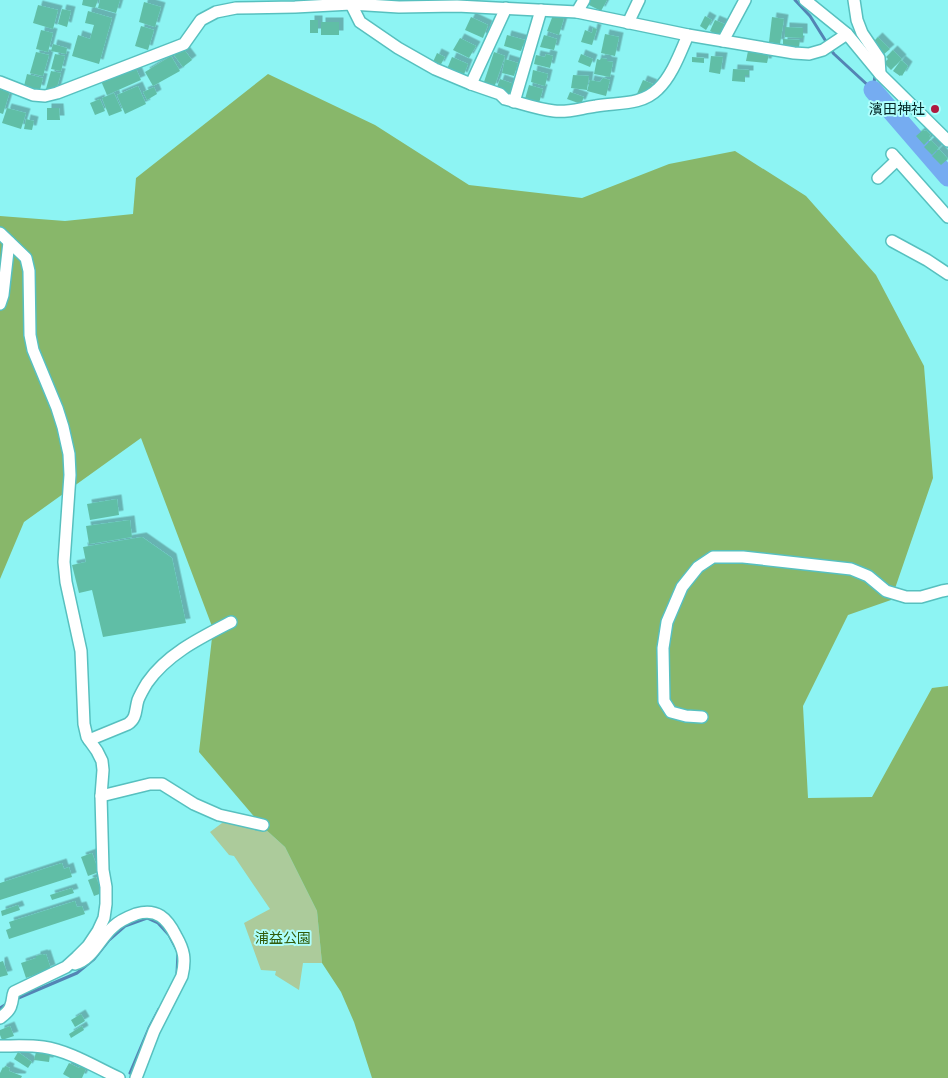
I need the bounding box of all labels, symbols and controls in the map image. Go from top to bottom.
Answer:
place label: 濱田神社 [869,101,925,117]
marker: 濱田神社 [929,103,941,115]
park label: 浦益公園 [255,930,311,946]

